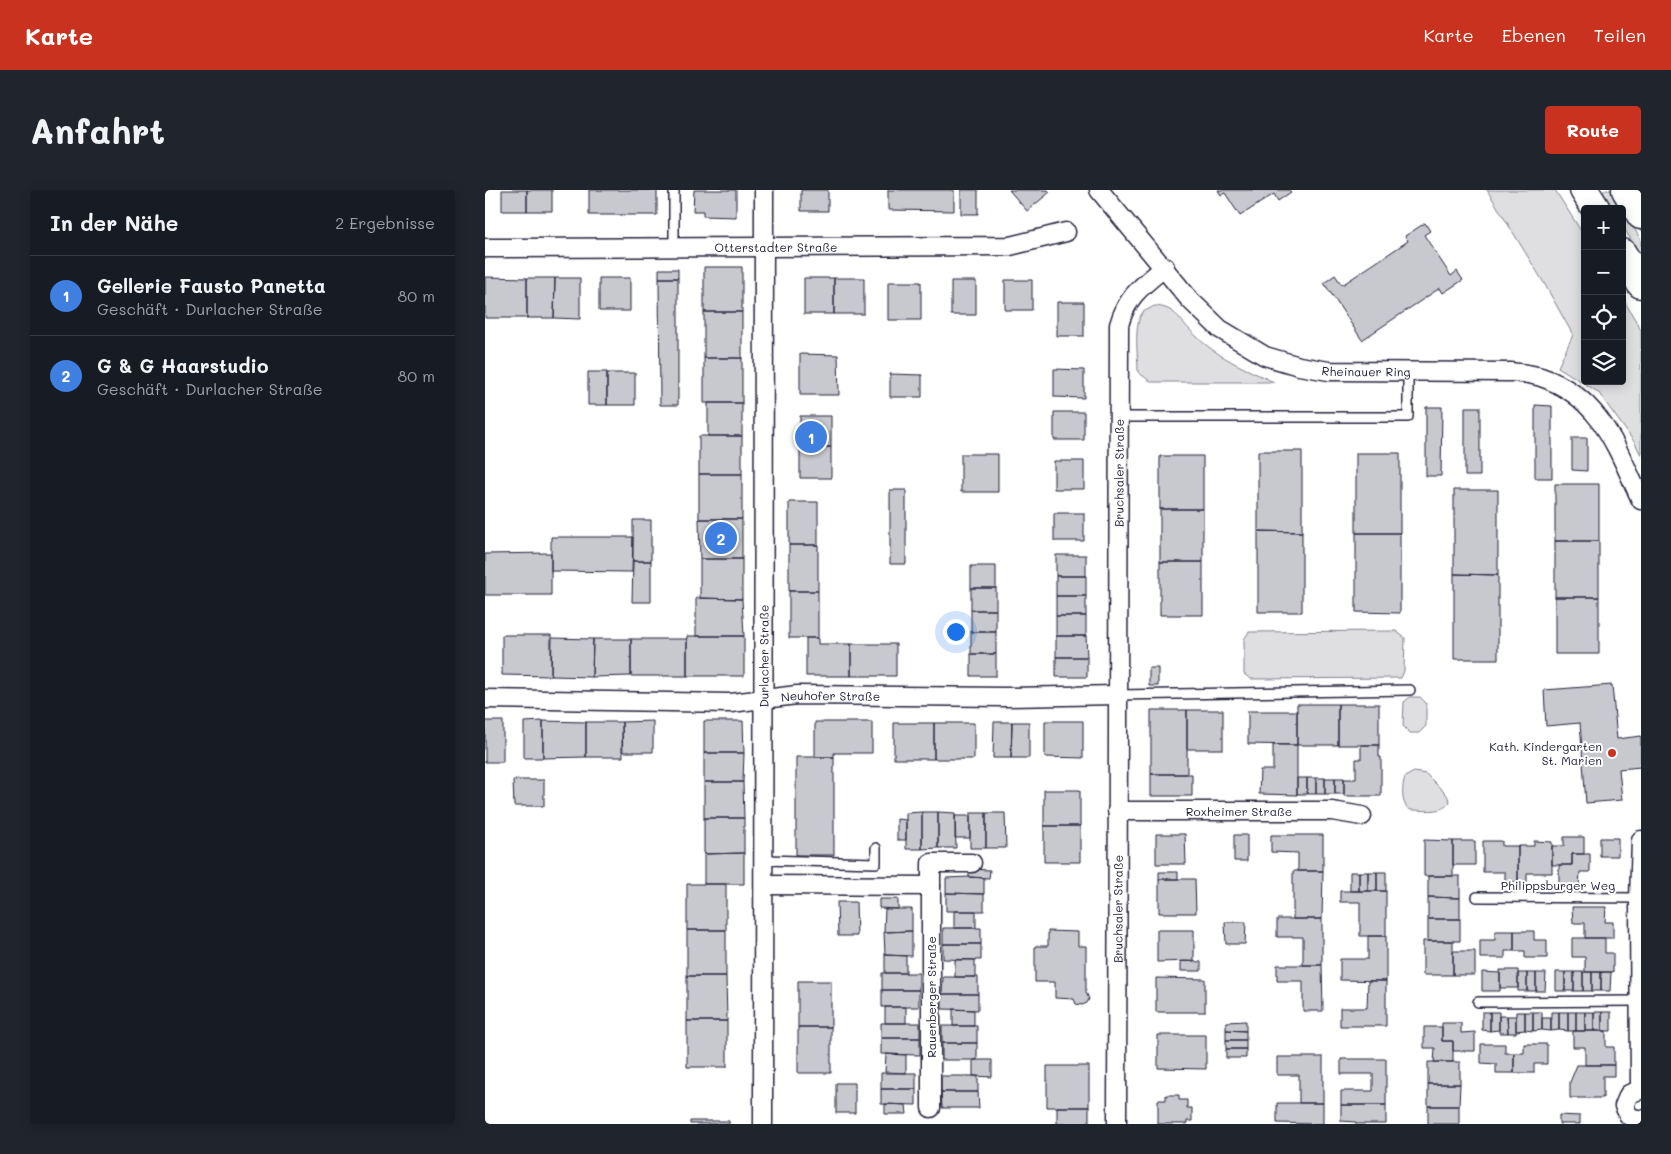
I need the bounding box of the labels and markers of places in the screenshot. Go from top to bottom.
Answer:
pin: 1 [795,418,827,456]
pin: 2 [705,519,737,557]
place label: Kath. Kindergarten St. Marien [1489,738,1602,768]
marker: Kath. Kindergarten St. Marien [1606,747,1618,759]

